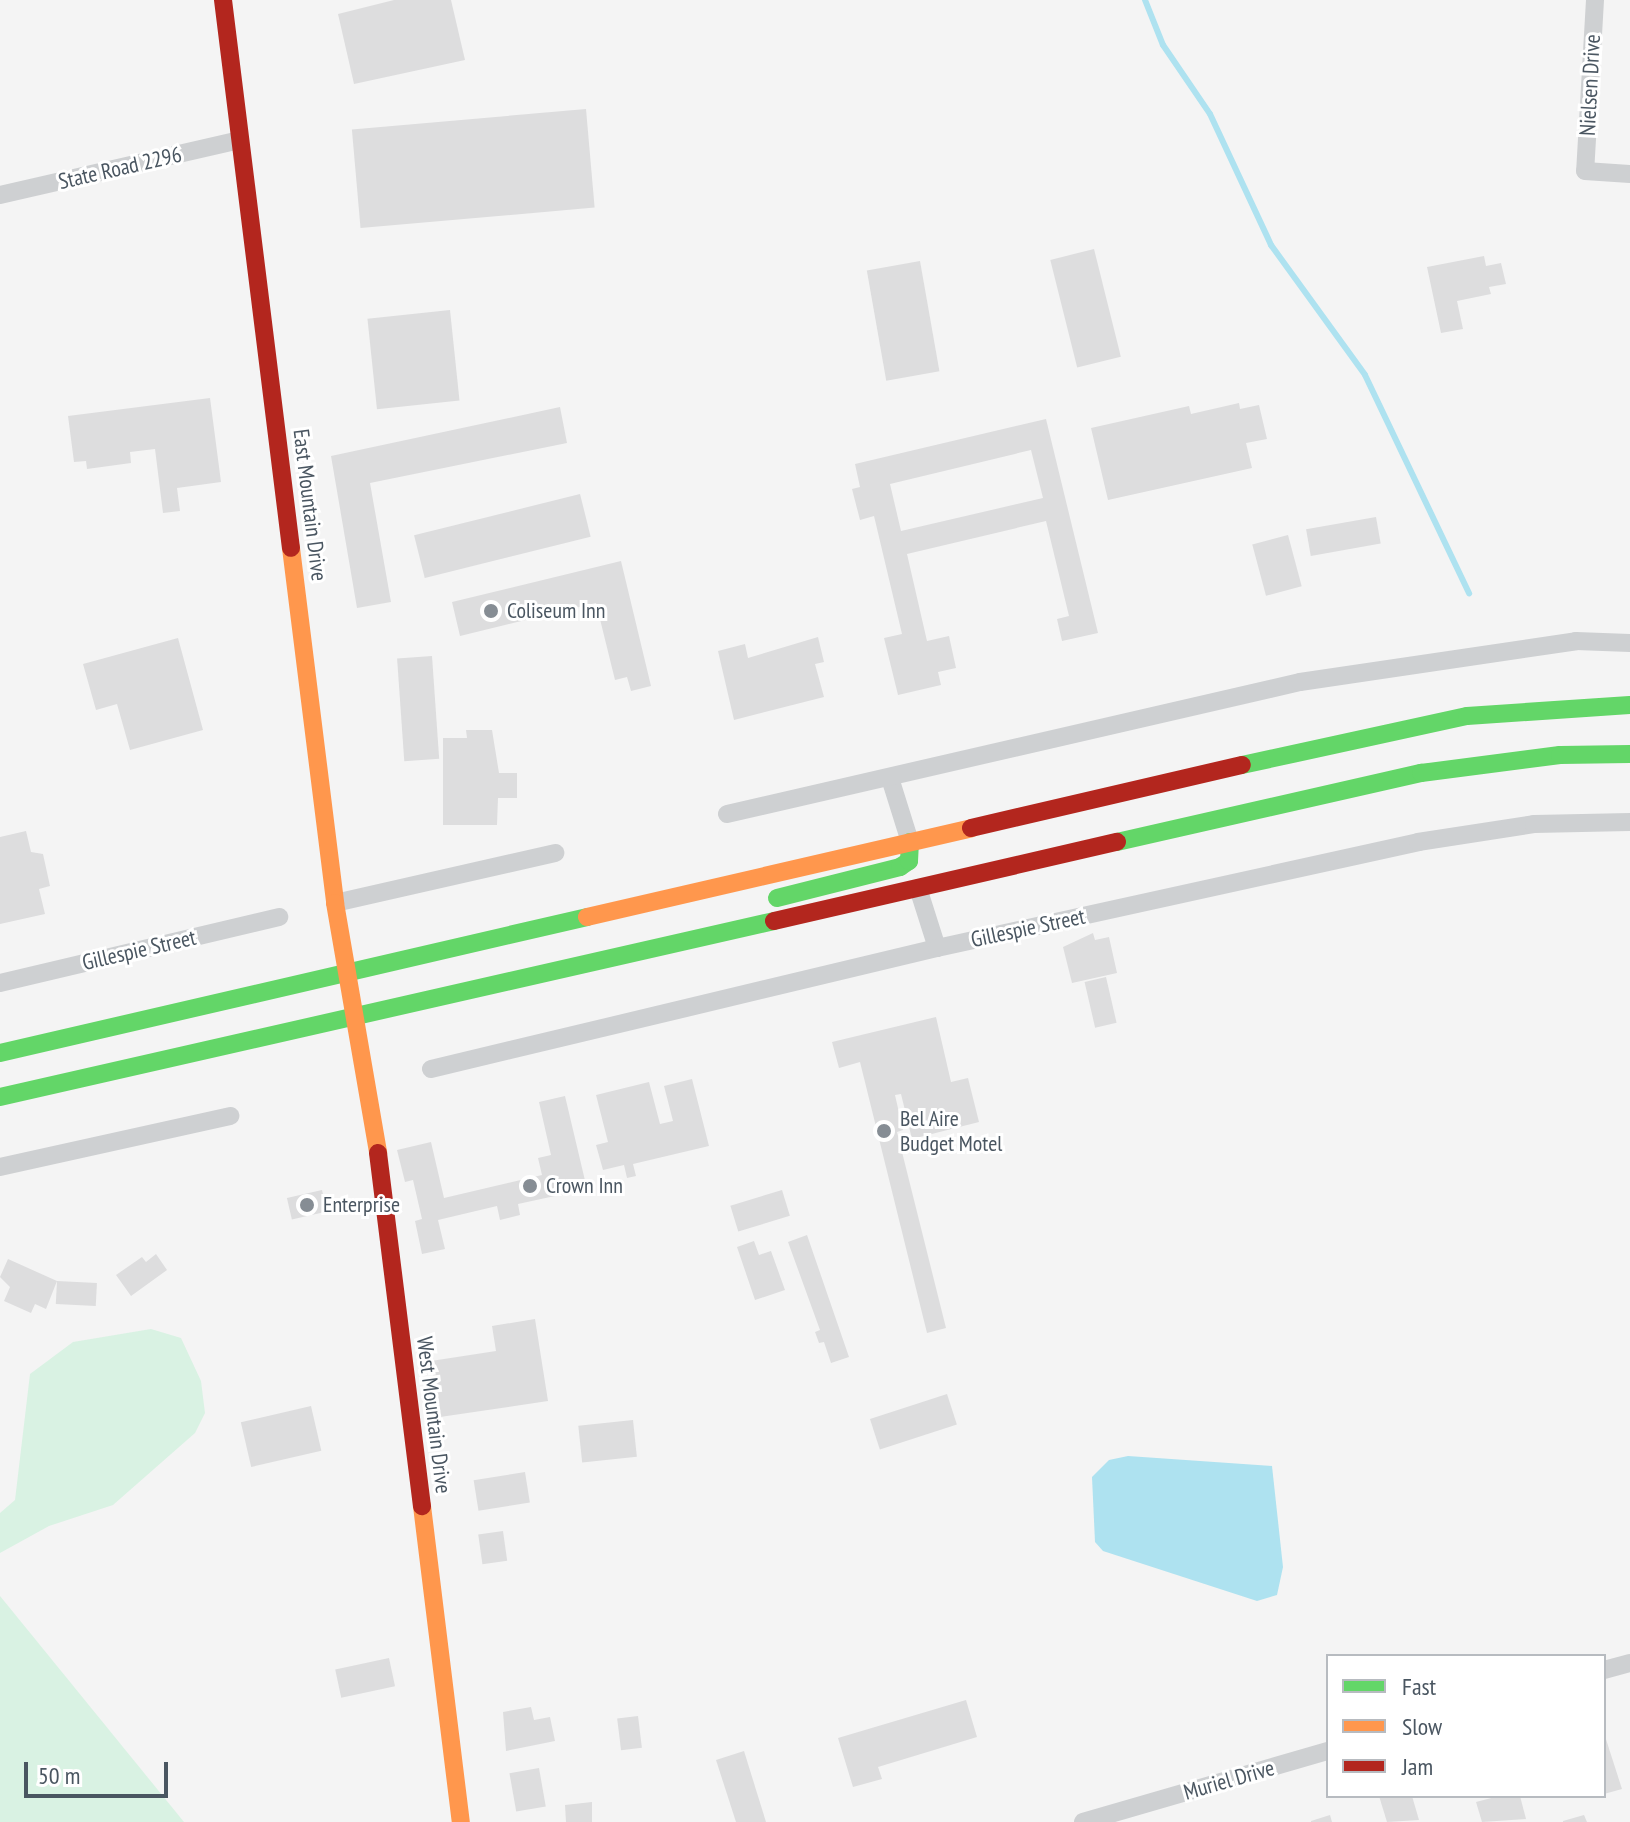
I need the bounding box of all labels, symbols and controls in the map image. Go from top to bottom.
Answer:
street label: Nielsen Drive [1574,34,1606,136]
street label: State Road 2296 [56,141,184,195]
street label: East Mountain Drive [288,427,332,583]
place label: Coliseum Inn [507,598,605,624]
marker: Coliseum Inn [482,602,500,620]
street label: Gillespie Street [969,903,1087,953]
street label: Gillespie Street [80,924,198,976]
place label: Bel Aire Budget Motel [900,1105,1002,1156]
marker: Bel Aire Budget Motel [875,1122,893,1140]
place label: Crown Inn [546,1173,623,1199]
marker: Crown Inn [521,1177,539,1195]
place label: Enterprise [323,1192,400,1218]
marker: Enterprise [298,1196,316,1214]
street label: West Mountain Drive [411,1335,457,1495]
legend [1326,1654,1606,1798]
text: Fast [1402,1671,1436,1702]
text: Slow [1402,1711,1442,1742]
scale bar [28,1746,172,1796]
text: Jam [1402,1751,1433,1782]
street label: Muriel Drive [1181,1754,1277,1806]
text: 50 m [38,1760,80,1791]

